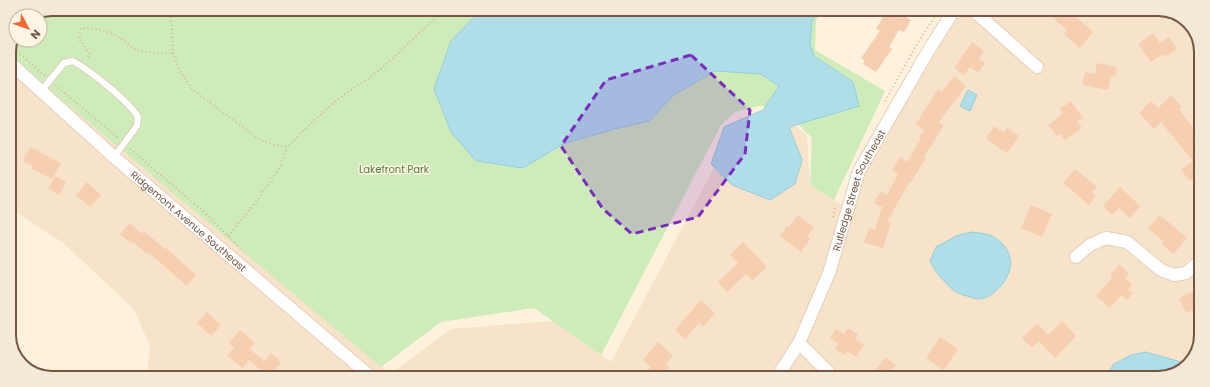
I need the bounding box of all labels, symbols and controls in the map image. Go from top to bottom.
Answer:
north arrow [8,8,48,48]
text: N [27,26,44,43]
street label: Rutledge Street Southeast [828,126,889,253]
park label: Lakefront Park [359,162,430,177]
street label: Ridgemont Avenue Southeast [127,167,250,275]

